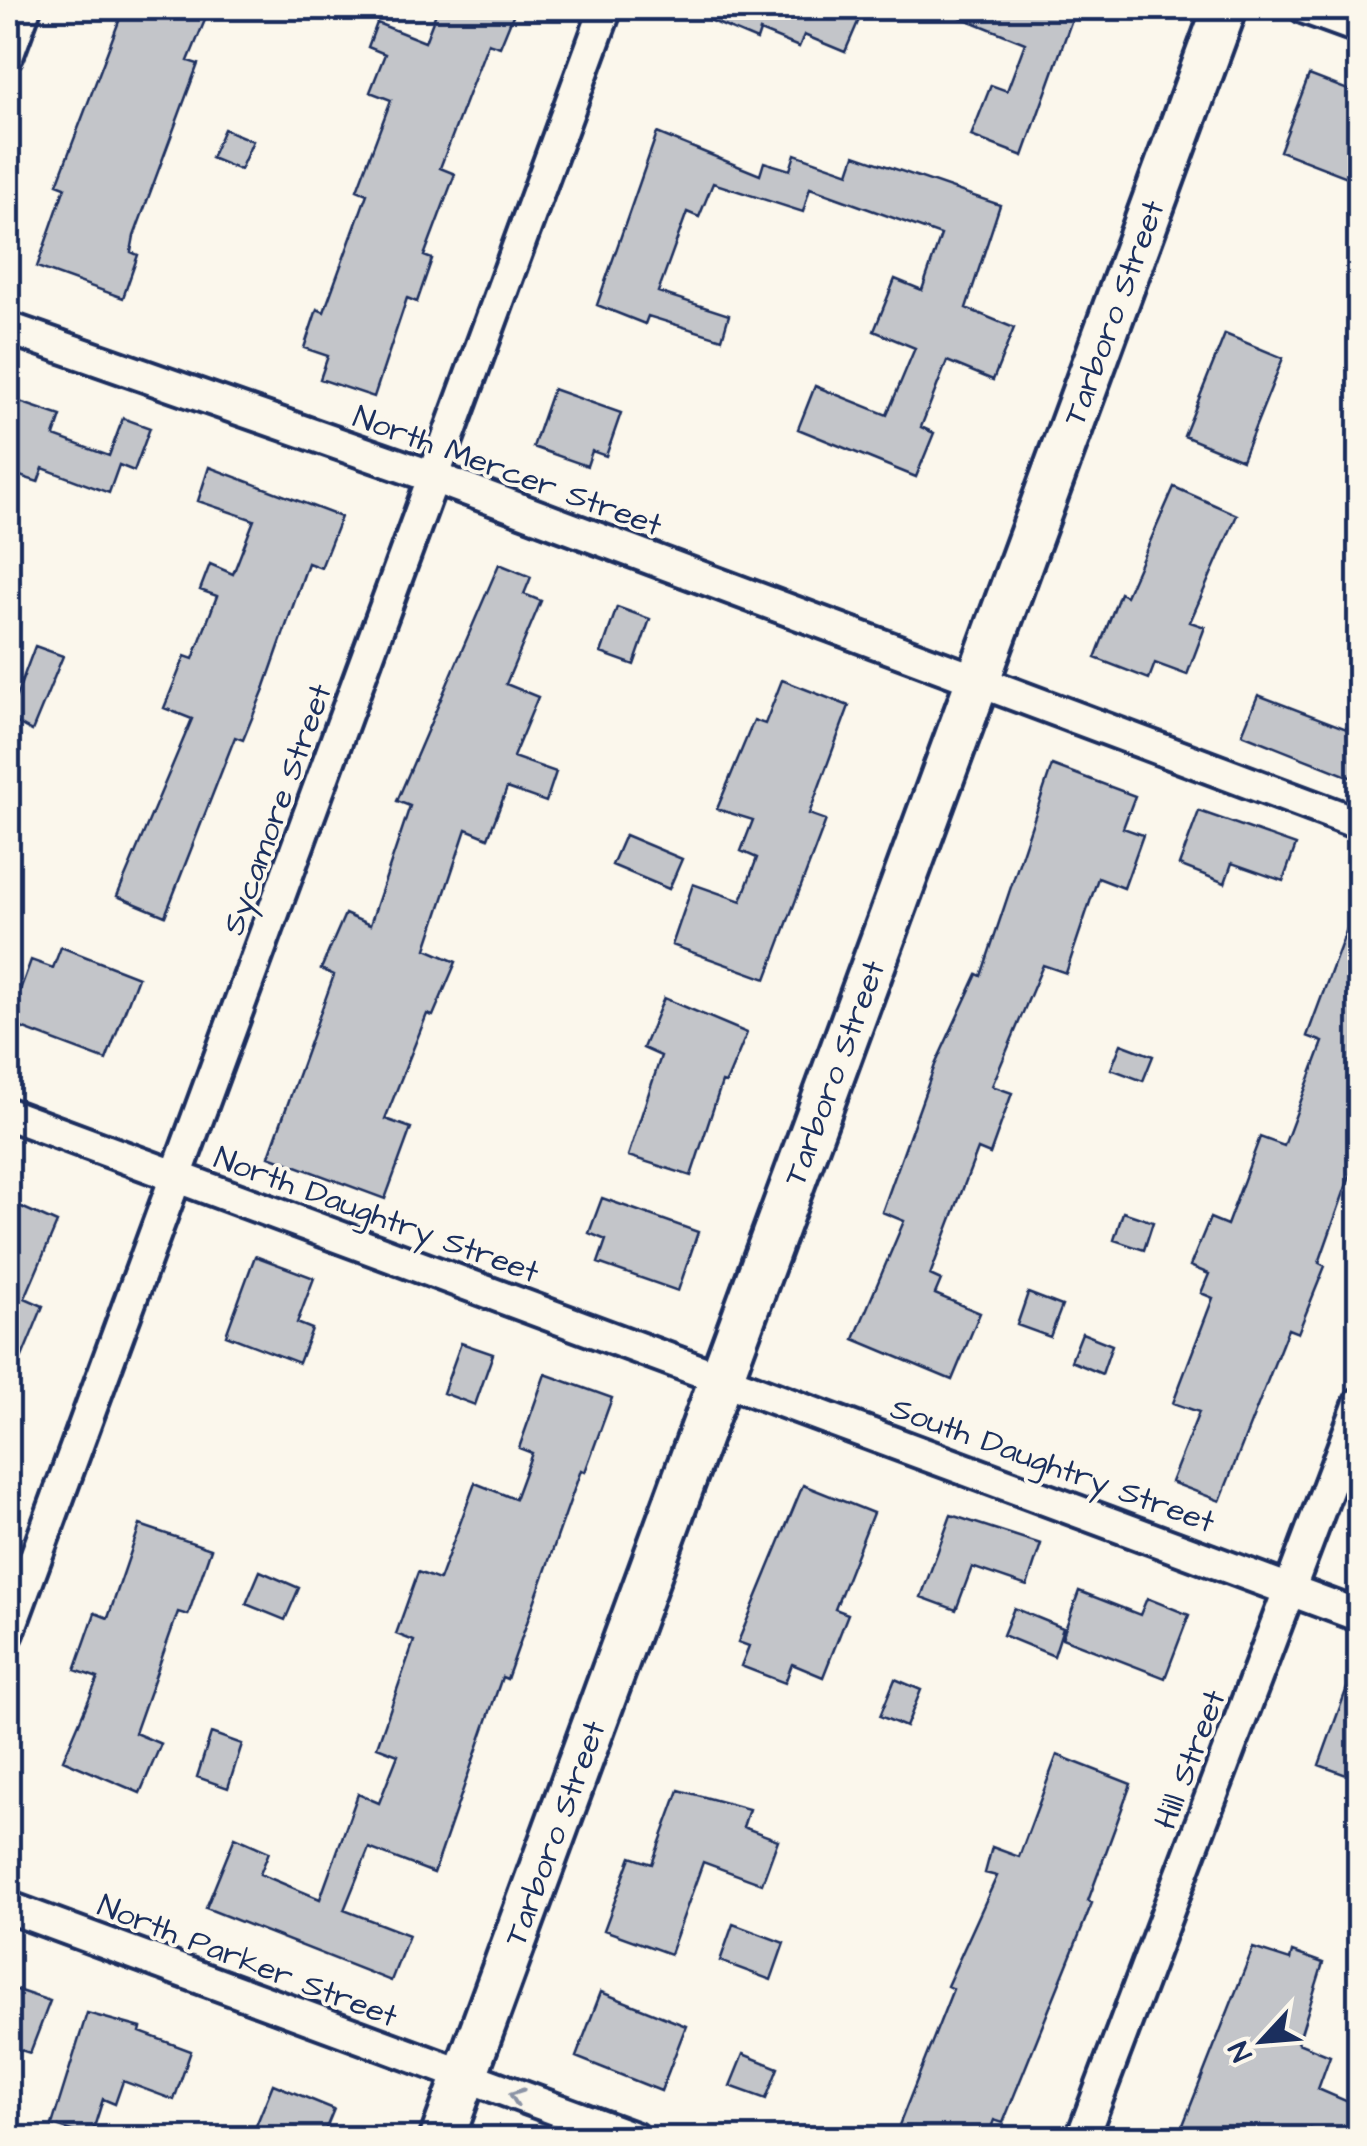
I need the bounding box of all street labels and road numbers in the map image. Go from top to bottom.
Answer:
street label: Tarboro Street [1052,194,1177,432]
street label: North Mercer Street [347,395,668,548]
street label: Sycamore Street [211,678,344,941]
street label: Tarboro Street [773,954,897,1192]
street label: North Daughtry Street [208,1136,545,1295]
street label: South Daughtry Street [884,1386,1221,1545]
street label: Hill Street [1143,1683,1238,1836]
street label: Tarboro Street [494,1714,618,1952]
street label: North Parker Street [91,1883,404,2039]

